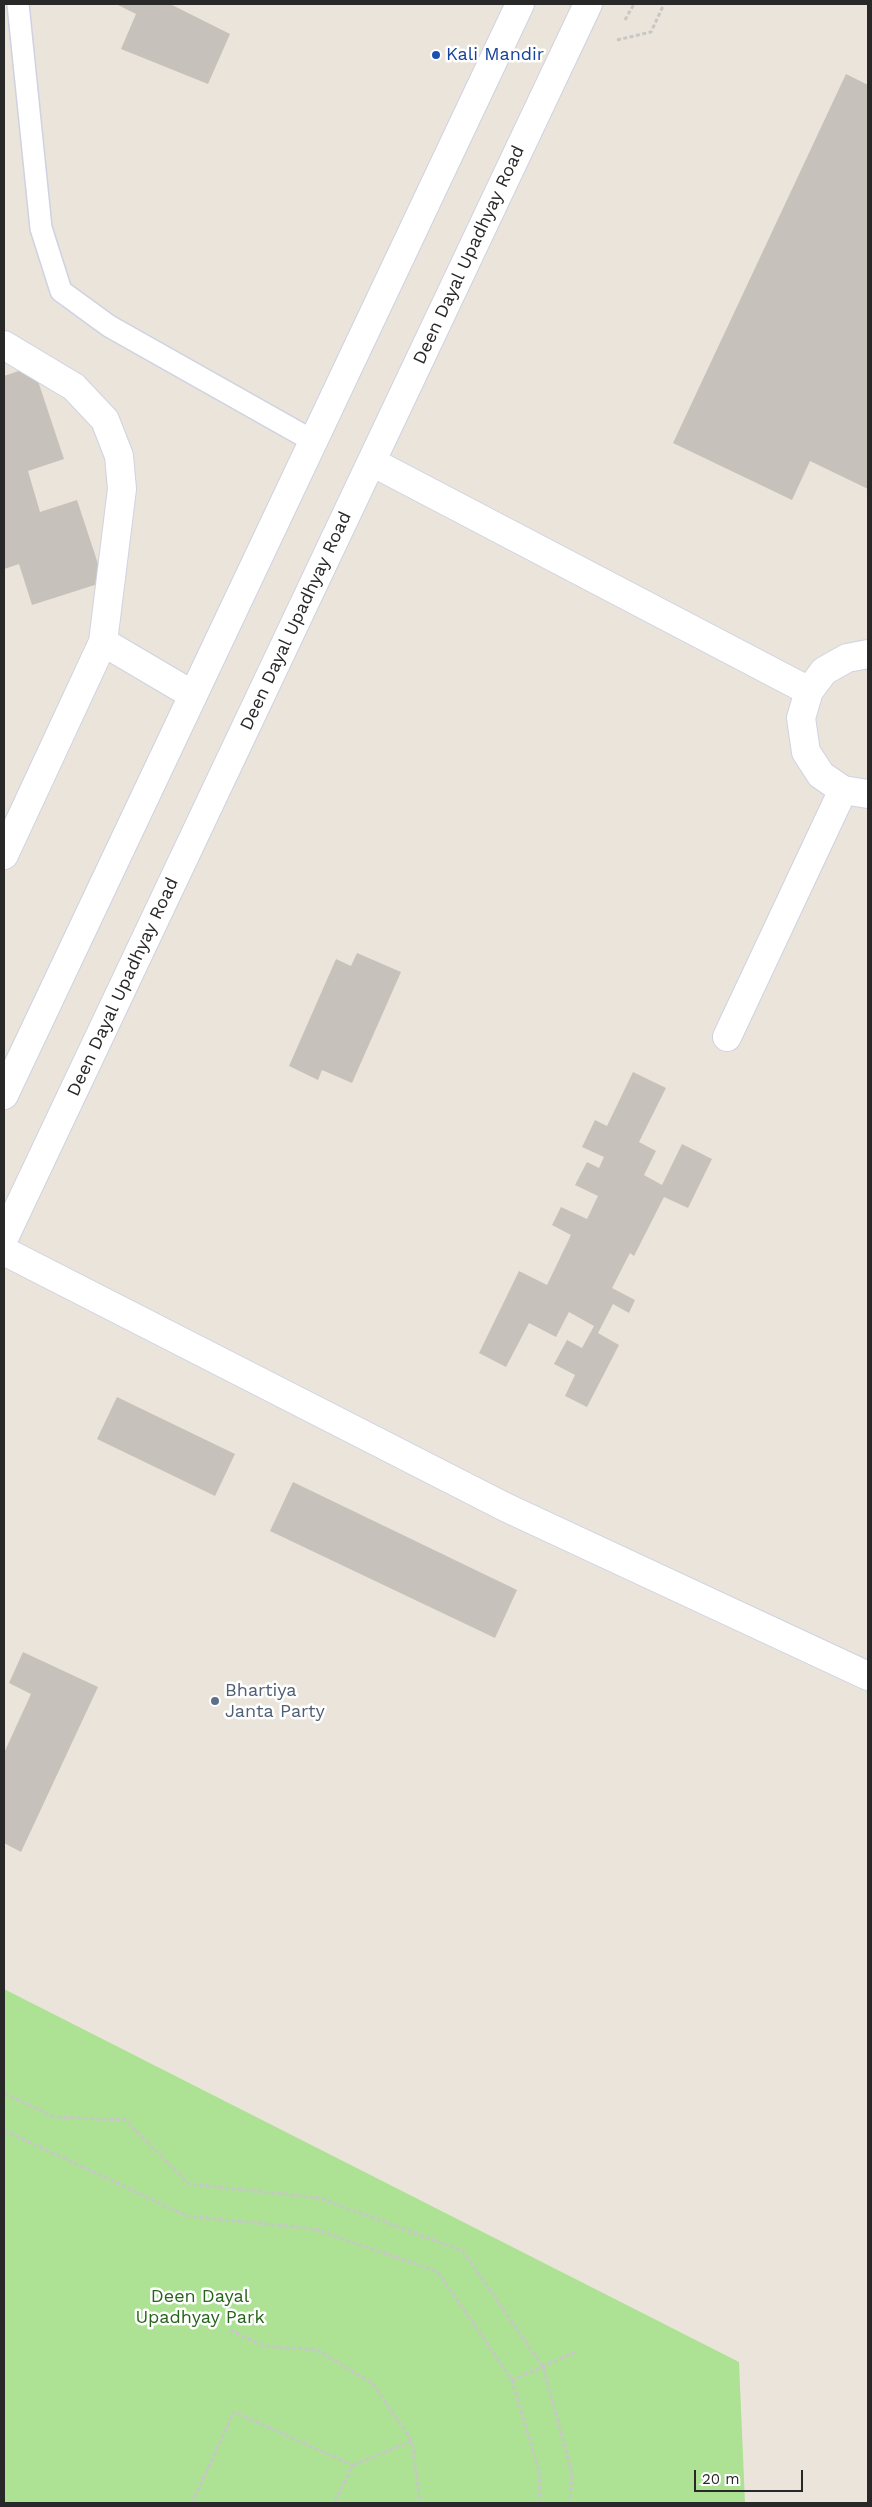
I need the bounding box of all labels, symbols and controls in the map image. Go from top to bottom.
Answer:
place label: Kali Mandir [446,44,544,66]
marker: Kali Mandir [430,49,442,61]
street label: Deen Dayal Upadhyay Road [409,142,529,368]
street label: Deen Dayal Upadhyay Road [236,508,356,734]
street label: Deen Dayal Upadhyay Road [63,874,183,1100]
place label: Bhartiya Janta Party [225,1680,325,1722]
marker: Bhartiya Janta Party [209,1695,221,1707]
park label: Deen Dayal Upadhyay Park [135,2286,265,2328]
scale bar [697,2460,806,2492]
text: 20 m [702,2470,740,2488]

